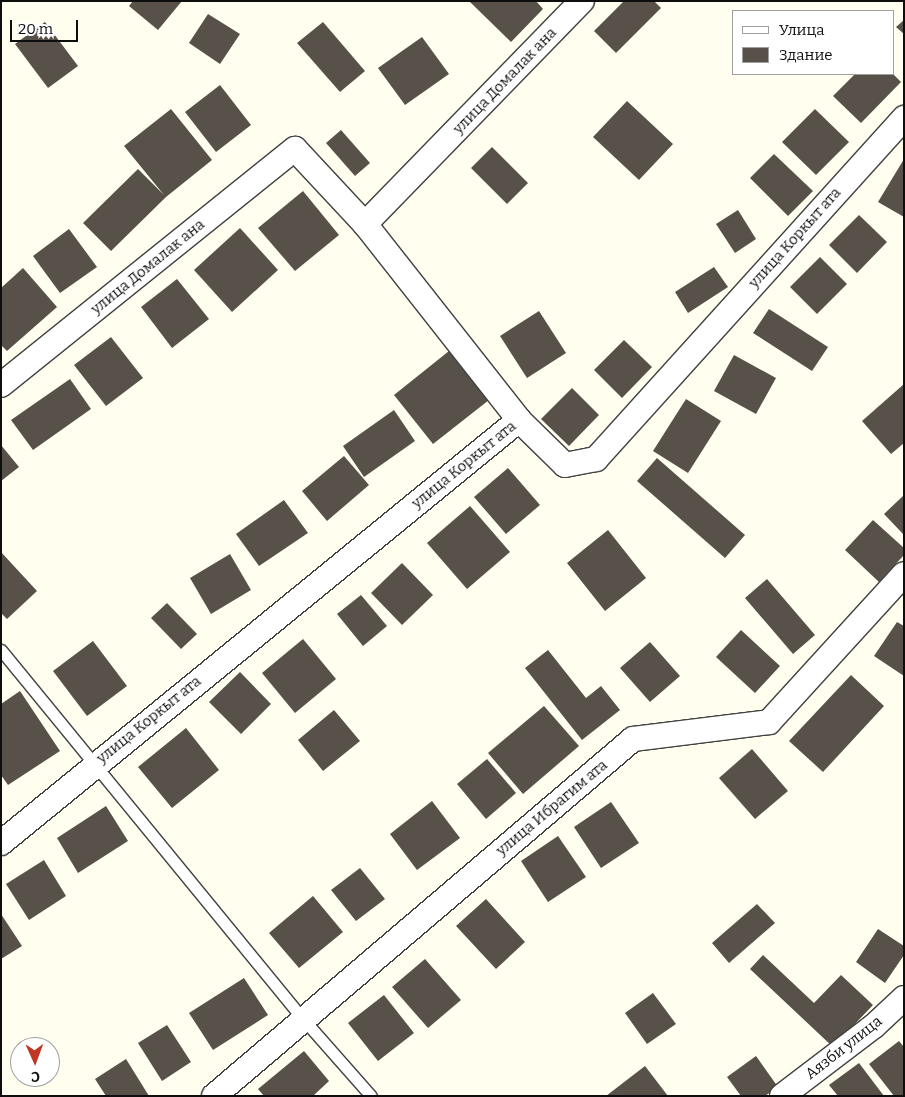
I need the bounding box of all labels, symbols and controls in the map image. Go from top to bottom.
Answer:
scale bar [12,10,80,42]
legend [732,10,895,75]
text: 20 m [18,20,53,38]
text: Улица [779,21,825,39]
street label: улица Домалак ана [450,24,560,138]
text: Здание [779,46,833,64]
street label: улица Коркыт ата [745,184,845,292]
street label: улица Домалак ана [88,216,208,318]
street label: улица Коркыт ата [408,417,520,513]
street label: улица Коркыт ата [93,672,205,768]
street label: улица Ибрагим ата [493,756,611,860]
street label: Аязби улица [802,1013,886,1083]
north arrow [10,1037,60,1087]
text: С [31,1068,40,1085]

